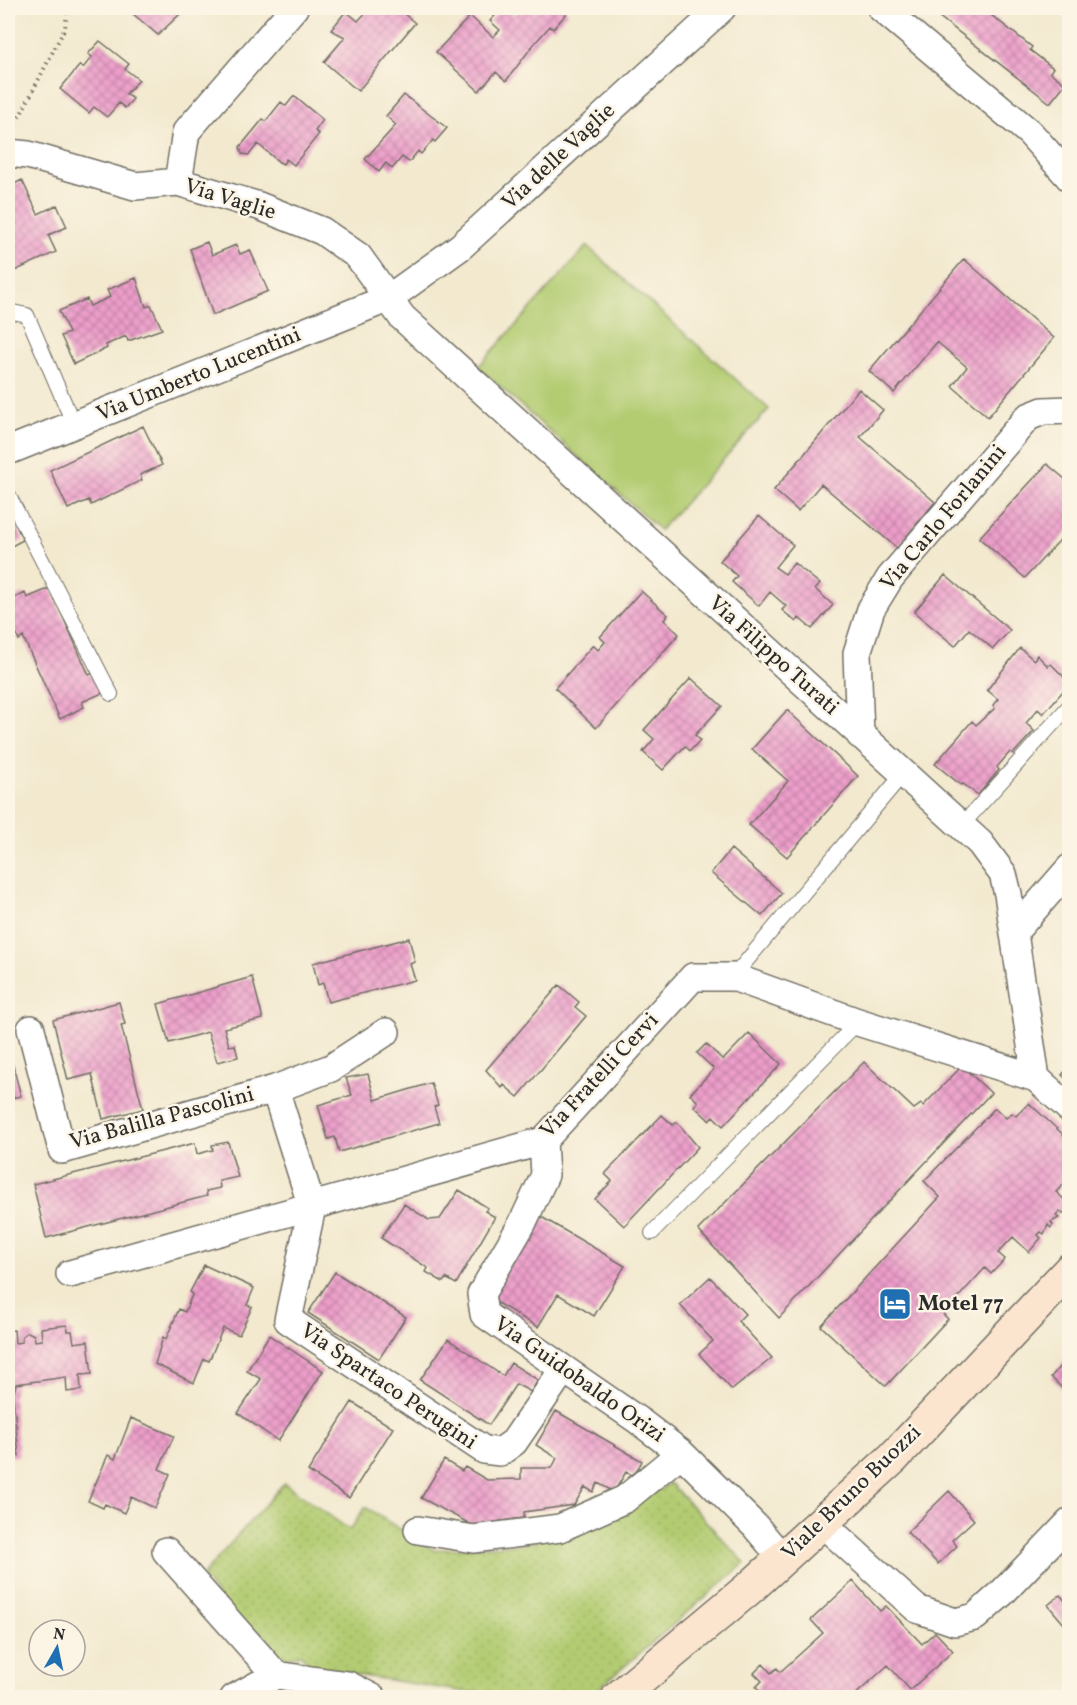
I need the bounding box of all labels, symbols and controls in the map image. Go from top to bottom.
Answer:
street label: Via delle Vaglie [495,96,623,218]
street label: Via Vaglie [180,171,280,229]
street label: Via Umberto Lucentini [92,320,306,430]
street label: Via Carlo Forlanini [874,438,1014,598]
street label: Via Filippo Turati [701,589,845,723]
street label: Via Fratelli Cervi [533,1006,667,1146]
street label: Via Balilla Pascolini [66,1079,258,1159]
hotel icon: Motel 77 [877,1286,913,1322]
place label: Motel 77 [918,1289,1004,1320]
street label: Via Guidobaldo Orizi [487,1309,671,1451]
street label: Via Spartaco Perugini [293,1316,483,1458]
street label: Viale Bruno Buozzi [775,1418,929,1568]
north arrow [27,1618,87,1678]
text: N [52,1623,67,1647]

